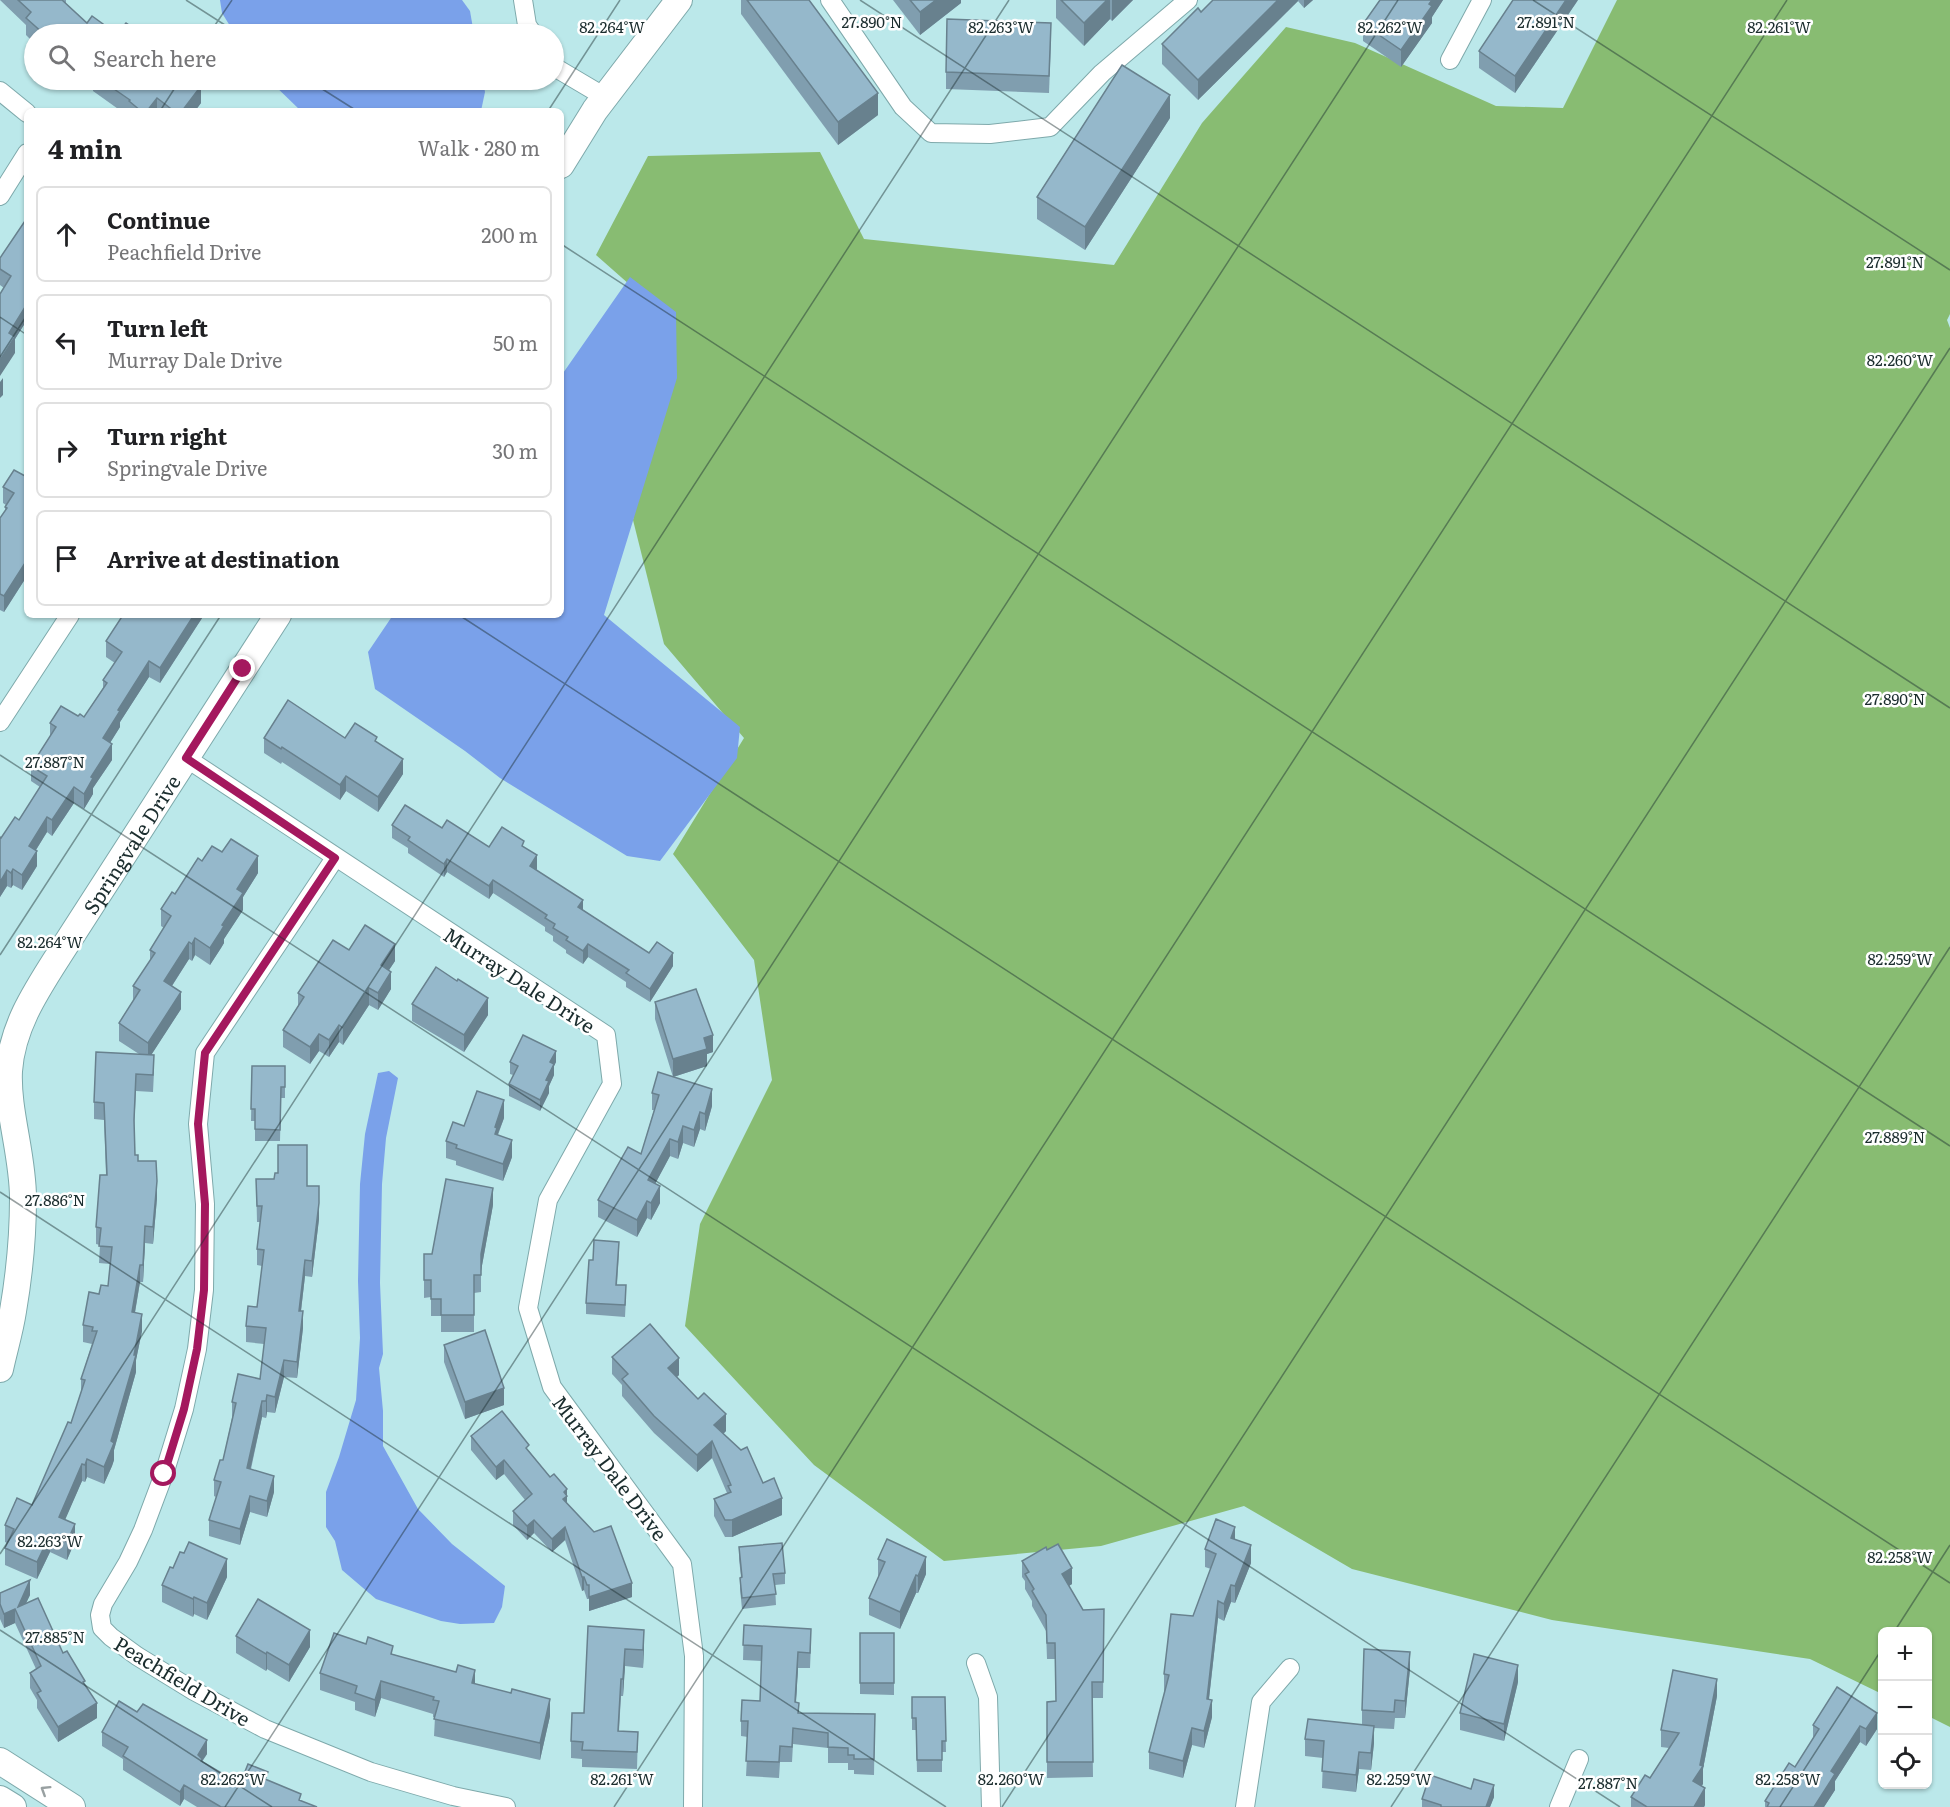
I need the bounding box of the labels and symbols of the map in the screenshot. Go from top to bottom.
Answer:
text: 27.890°N [842,10,902,33]
text: 27.891°N [1517,10,1575,33]
text: 82.264°W [579,15,645,38]
text: 82.263°W [968,15,1034,38]
text: 82.262°W [1357,15,1423,38]
text: 82.261°W [1747,15,1811,38]
text: 27.891°N [1866,250,1924,273]
text: 82.260°W [1867,348,1934,371]
route end [229,655,255,681]
text: 27.890°N [1865,687,1925,710]
text: 27.887°N [25,750,85,773]
street label: Springvale Drive [75,768,187,919]
street label: Murray Dale Drive [438,919,602,1039]
text: 82.264°W [17,930,83,953]
text: 82.259°W [1867,947,1933,970]
text: 27.889°N [1865,1125,1925,1148]
text: 27.886°N [25,1188,85,1211]
street label: Murray Dale Drive [546,1388,676,1546]
route start [150,1460,176,1486]
text: 82.263°W [17,1529,83,1552]
text: 82.258°W [1867,1545,1933,1568]
text: 27.885°N [25,1625,85,1648]
street label: Peachfield Drive [109,1627,257,1733]
text: 82.262°W [200,1767,266,1790]
text: 82.261°W [590,1767,654,1790]
text: 82.260°W [978,1767,1045,1790]
text: 82.259°W [1366,1767,1432,1790]
text: 82.258°W [1755,1767,1821,1790]
text: 27.887°N [1578,1771,1638,1794]
one-way arrow [41,1785,51,1797]

